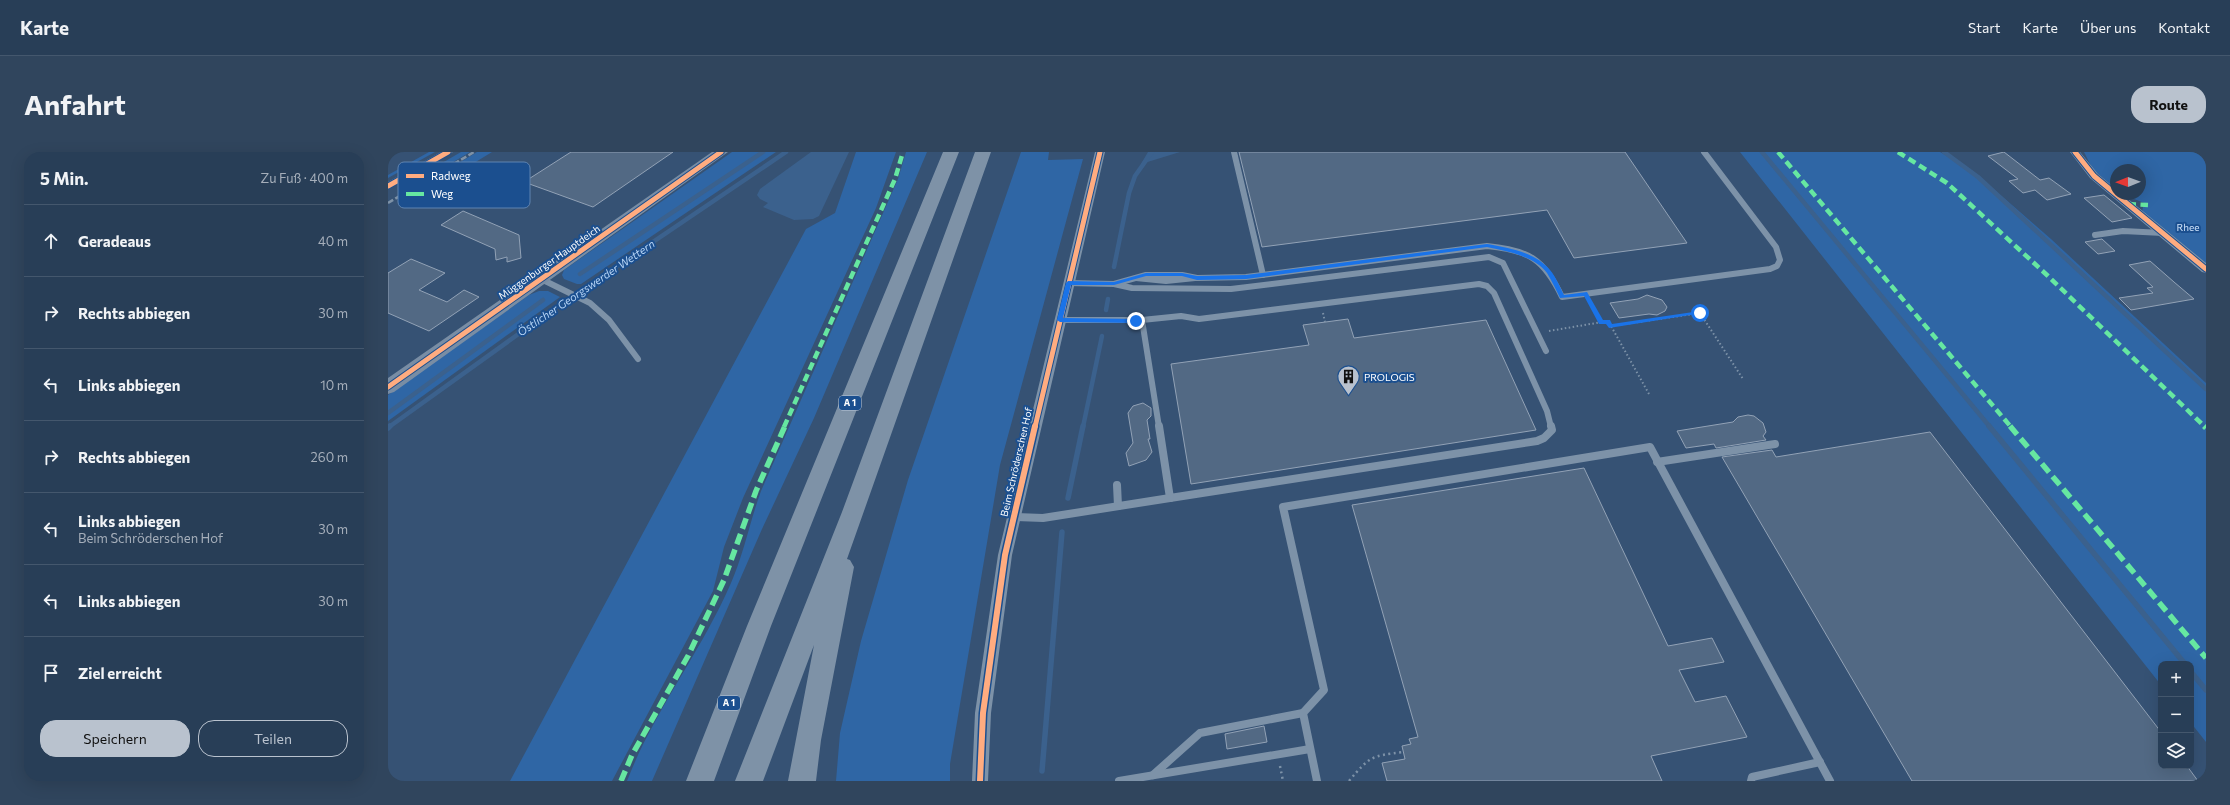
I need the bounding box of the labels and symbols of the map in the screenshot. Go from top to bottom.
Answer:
legend [398,162,530,208]
north arrow [2110,164,2146,200]
text: Radweg [431,169,471,182]
text: Weg [431,187,453,200]
park label: Rhee [2177,221,2199,233]
street label: Müggenburger Hauptdeich [496,222,602,302]
water label: Östlicher Georgswerder Wettern [514,236,657,338]
route start [1691,304,1709,322]
route end [1127,312,1145,330]
building icon: PROLOGIS [1336,364,1362,397]
place label: PROLOGIS [1364,371,1415,383]
road number: A 1 [839,396,861,410]
street label: Beim Schröderschen Hof [998,406,1034,518]
road number: A 1 [718,696,740,710]

